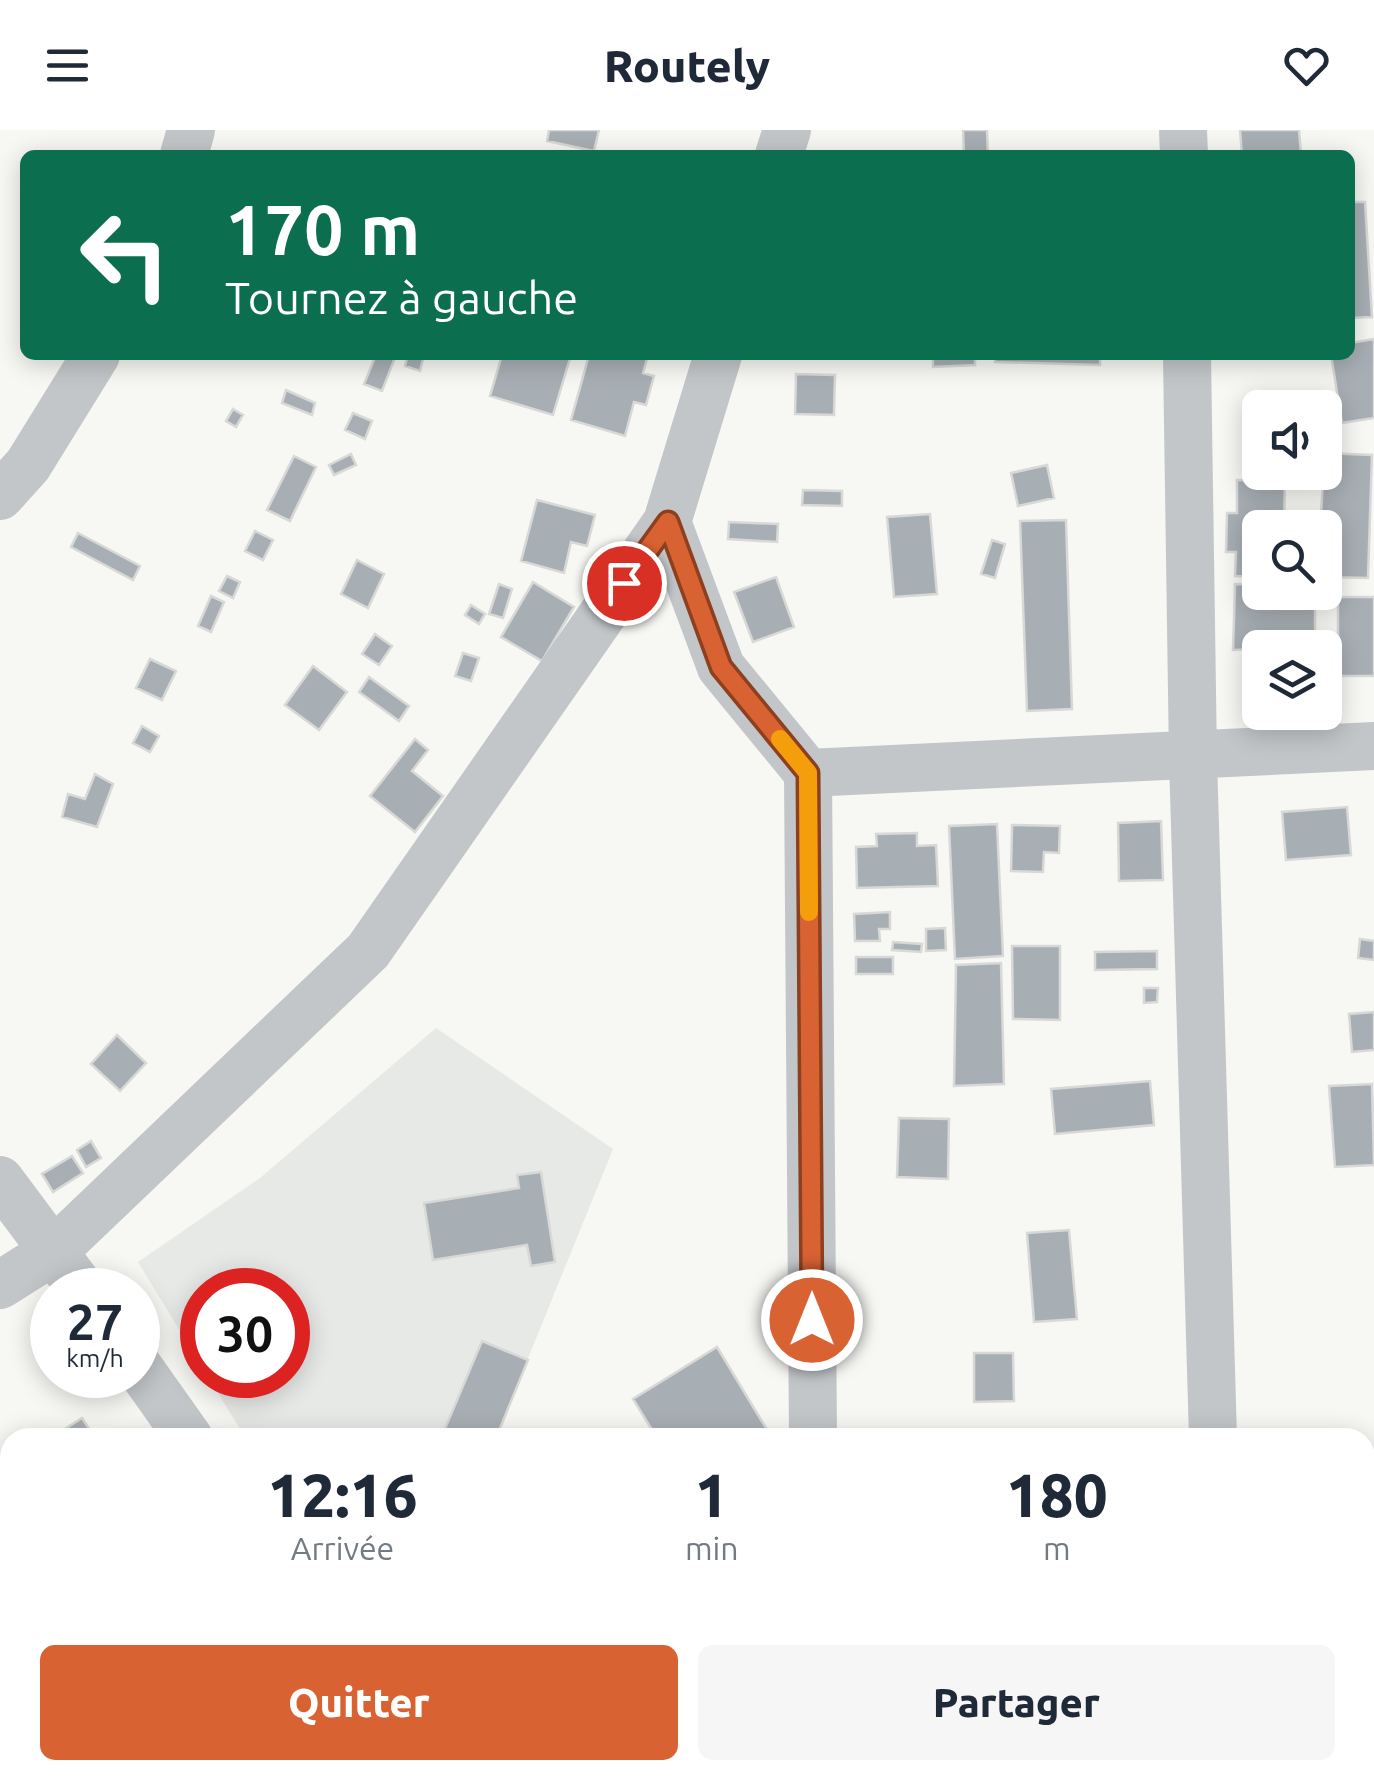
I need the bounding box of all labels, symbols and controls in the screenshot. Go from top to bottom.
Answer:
icon: menu [40,38,95,93]
icon: heart [1279,38,1334,93]
text: Routely [604,40,770,91]
icon: left [60,190,190,320]
text: 170 m [225,190,420,268]
text: Tournez à gauche [225,272,578,323]
map controls [1242,390,1342,730]
button: sound [1242,390,1342,490]
button: search [1242,510,1342,610]
pin [582,541,667,626]
icon: arrive [597,556,652,611]
button: layers [1242,630,1342,730]
speed limit sign: 30 [180,1268,310,1398]
position arrow [760,1268,864,1372]
text: 27 [67,1293,123,1349]
text: km/h [66,1344,124,1372]
text: 12:16 [267,1461,418,1528]
text: 1 [695,1461,729,1528]
text: 180 [1006,1461,1108,1528]
text: Arrivée [291,1530,394,1566]
text: min [685,1530,739,1566]
text: m [1043,1530,1071,1566]
button: Quitter [40,1645,678,1760]
button: Partager [698,1645,1335,1760]

